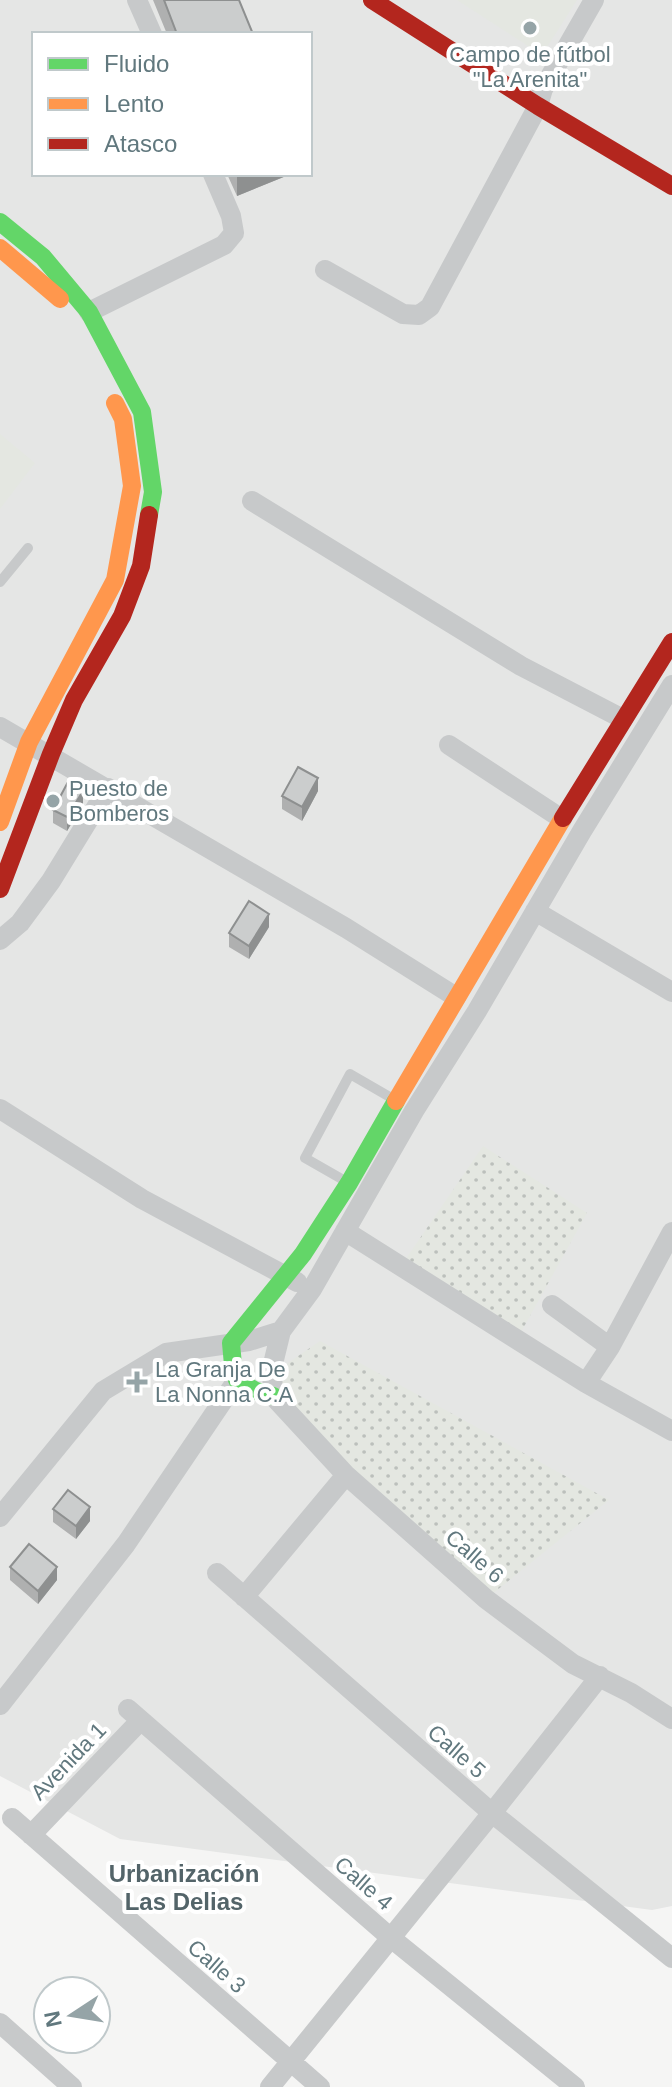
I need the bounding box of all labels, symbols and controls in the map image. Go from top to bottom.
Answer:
marker: Campo de fútbol "La Arenita" [521,19,539,37]
legend [32,32,312,176]
place label: Campo de fútbol "La Arenita" [449,42,611,92]
text: Fluido [104,50,169,77]
text: Lento [104,90,164,117]
text: Atasco [104,130,177,157]
place label: Puesto de Bomberos [69,776,169,826]
marker: Puesto de Bomberos [44,792,62,810]
place label: La Granja De La Nonna C.A [155,1357,294,1407]
marker: La Granja De La Nonna C.A [126,1371,148,1393]
street label: Calle 6 [441,1524,509,1588]
street label: Avenida 1 [26,1718,111,1805]
street label: Calle 5 [423,1719,491,1783]
street label: Calle 4 [330,1851,398,1915]
district label: Urbanización Las Delias [109,1860,259,1915]
street label: Calle 3 [183,1934,251,1998]
north arrow [32,1975,112,2055]
text: N [39,2009,67,2029]

